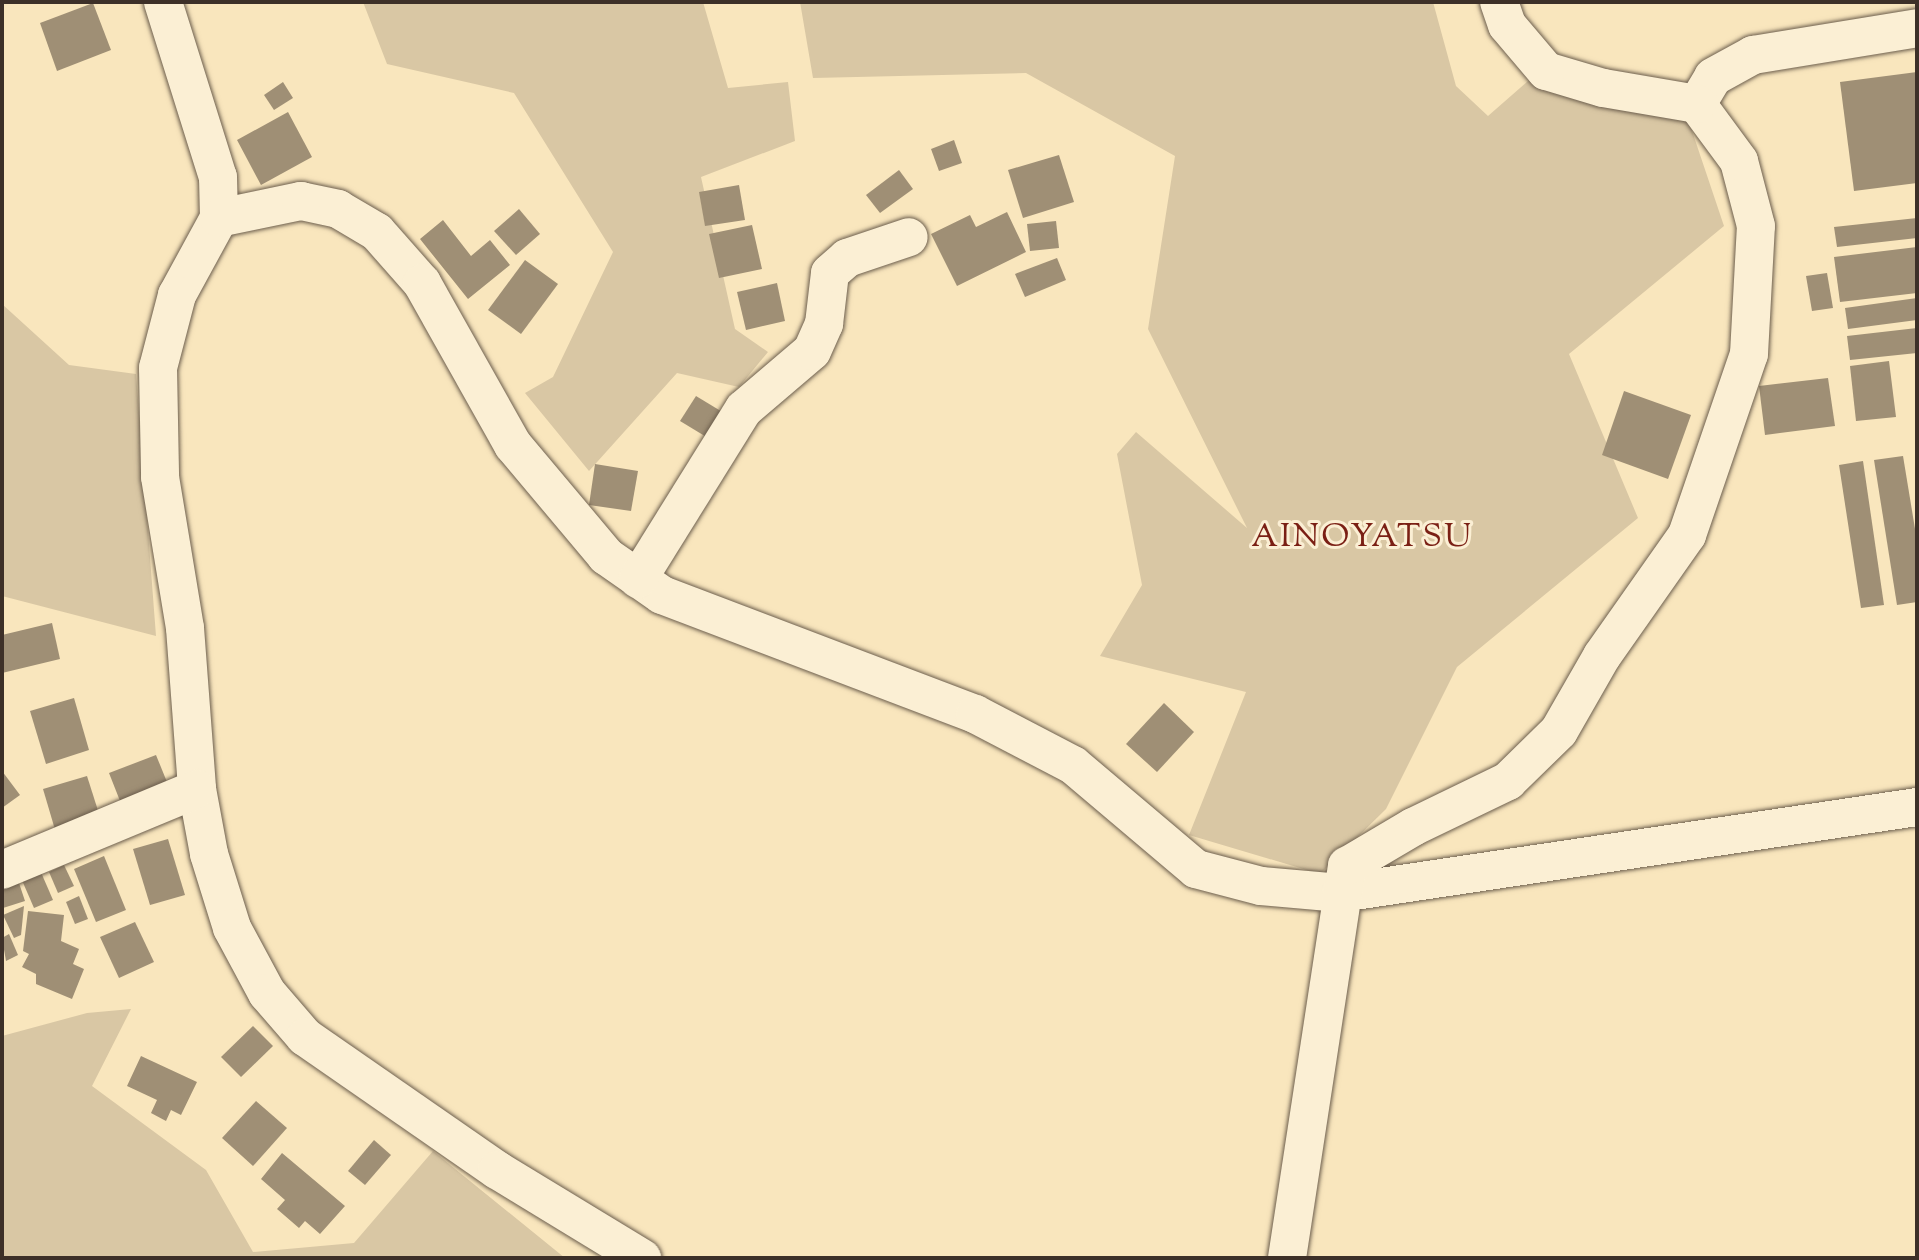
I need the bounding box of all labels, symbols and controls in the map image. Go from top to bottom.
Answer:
district label: AINOYATSU [1252,519,1472,559]

